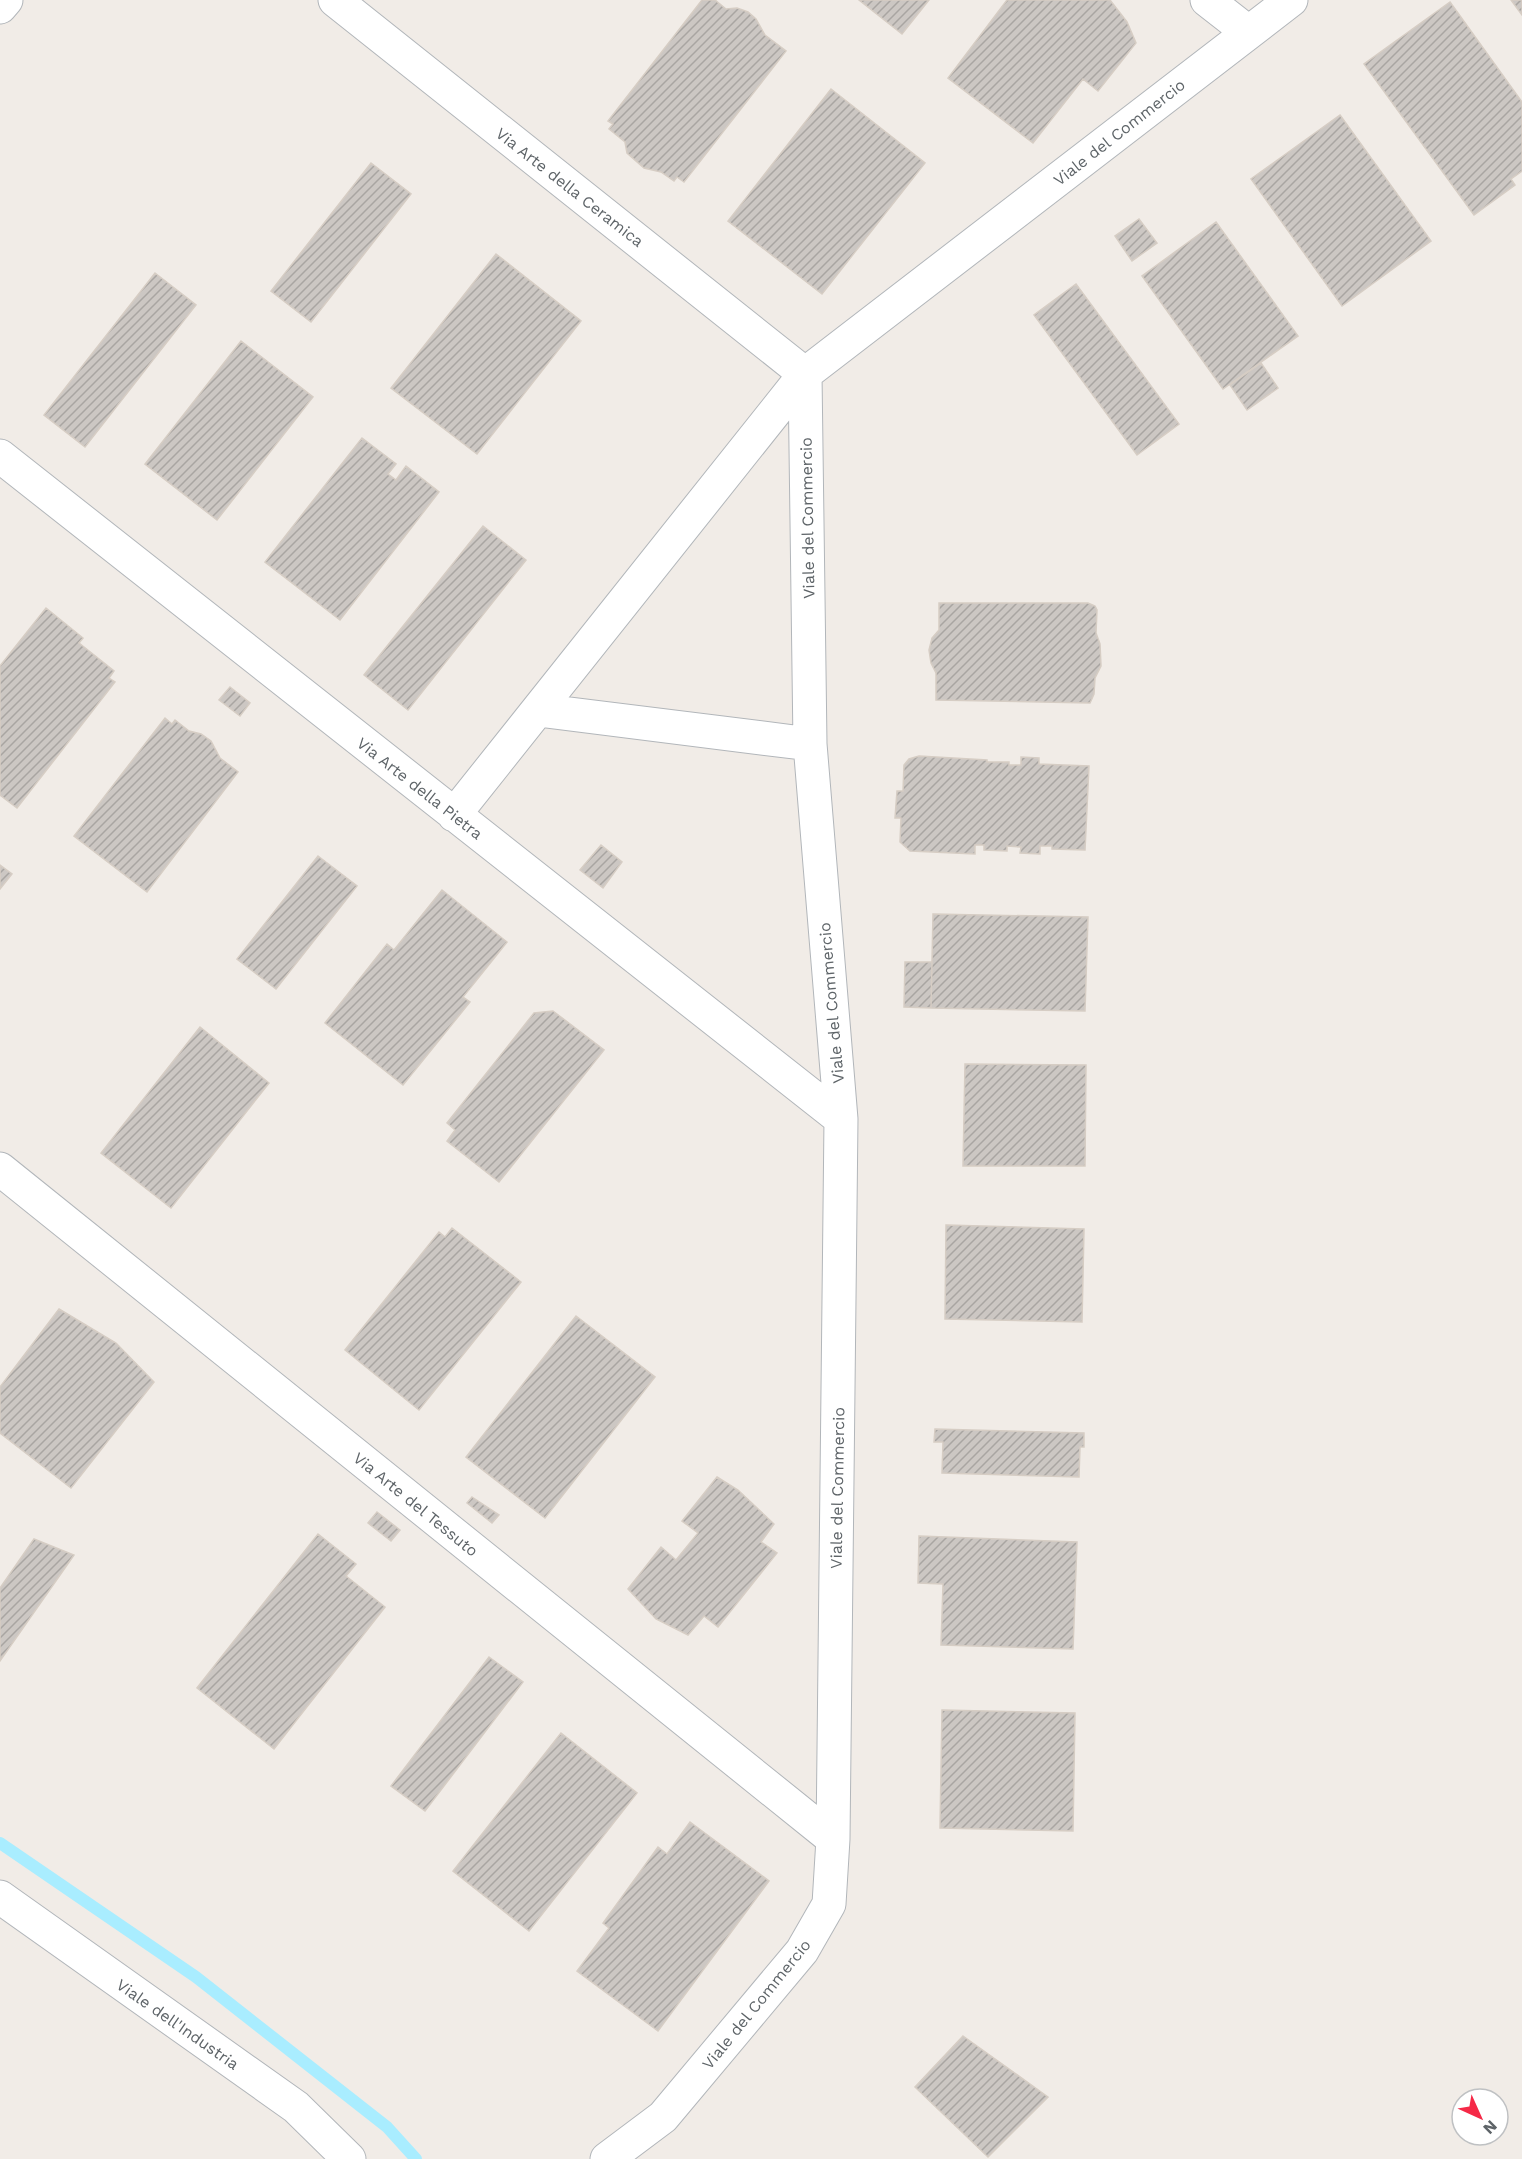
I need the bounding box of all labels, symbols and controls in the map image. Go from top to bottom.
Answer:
street label: Viale del Commercio [1050,75,1189,190]
street label: Via Arte della Ceramica [492,124,647,251]
street label: Viale del Commercio [797,437,818,599]
street label: Via Arte della Pietra [353,733,486,843]
street label: Viale del Commercio [815,922,848,1084]
street label: Viale del Commercio [827,1407,848,1569]
street label: Via Arte del Tessuto [350,1448,482,1561]
street label: Viale del Commercio [698,1935,815,2073]
street label: Viale dell'Industria [113,1975,243,2074]
north arrow [1450,2087,1510,2147]
text: N [1479,2116,1501,2138]

